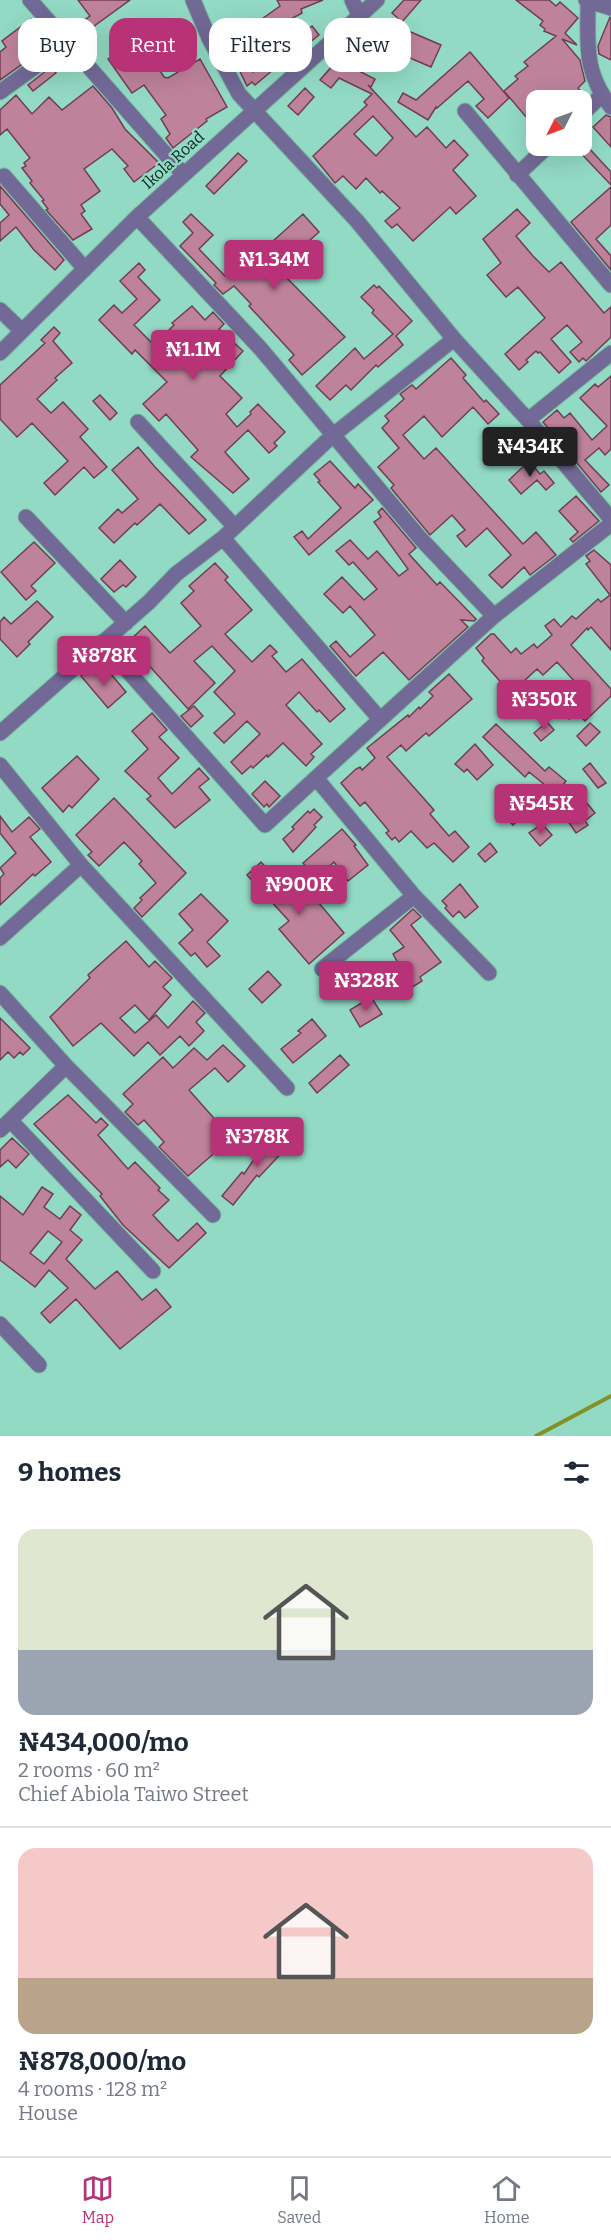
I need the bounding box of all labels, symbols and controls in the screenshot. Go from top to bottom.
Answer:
chip: Buy [18,18,97,72]
chip: Rent [109,18,197,72]
chip: Filters [209,18,312,72]
chip: New [324,18,411,72]
north arrow [526,90,592,156]
map controls [526,90,592,156]
street label: Ikola Road [138,127,208,193]
pin: ₦1.34M [225,240,323,291]
text: ₦1.34M [238,247,310,271]
pin: ₦1.1M [151,330,235,381]
text: ₦1.1M [165,337,221,361]
pin: ₦434K [488,427,572,478]
text: ₦434K [496,434,564,458]
pin: ₦878K [62,636,146,687]
text: ₦878K [71,643,137,667]
pin: ₦350K [502,680,586,731]
text: ₦350K [511,687,577,711]
pin: ₦545K [499,784,583,835]
text: ₦545K [508,791,574,815]
pin: ₦900K [257,865,341,916]
text: ₦900K [265,872,333,896]
pin: ₦328K [324,961,408,1012]
text: ₦328K [333,968,399,992]
pin: ₦378K [215,1117,299,1168]
text: ₦378K [225,1124,289,1148]
icon: filters [560,1456,593,1489]
text: 9 homes [18,1457,121,1488]
icon: home [252,1568,360,1676]
text: ₦434,000/mo [18,1727,189,1758]
text: 2 rooms · 60 m² [18,1758,160,1782]
text: Chief Abiola Taiwo Street [18,1782,249,1806]
icon: home [252,1887,360,1995]
text: ₦878,000/mo [18,2046,186,2077]
text: 4 rooms · 128 m² [18,2077,167,2101]
text: House [18,2101,78,2125]
tab: Map [81,2172,114,2227]
tab: Saved [277,2172,321,2227]
tab: Home [484,2172,530,2227]

